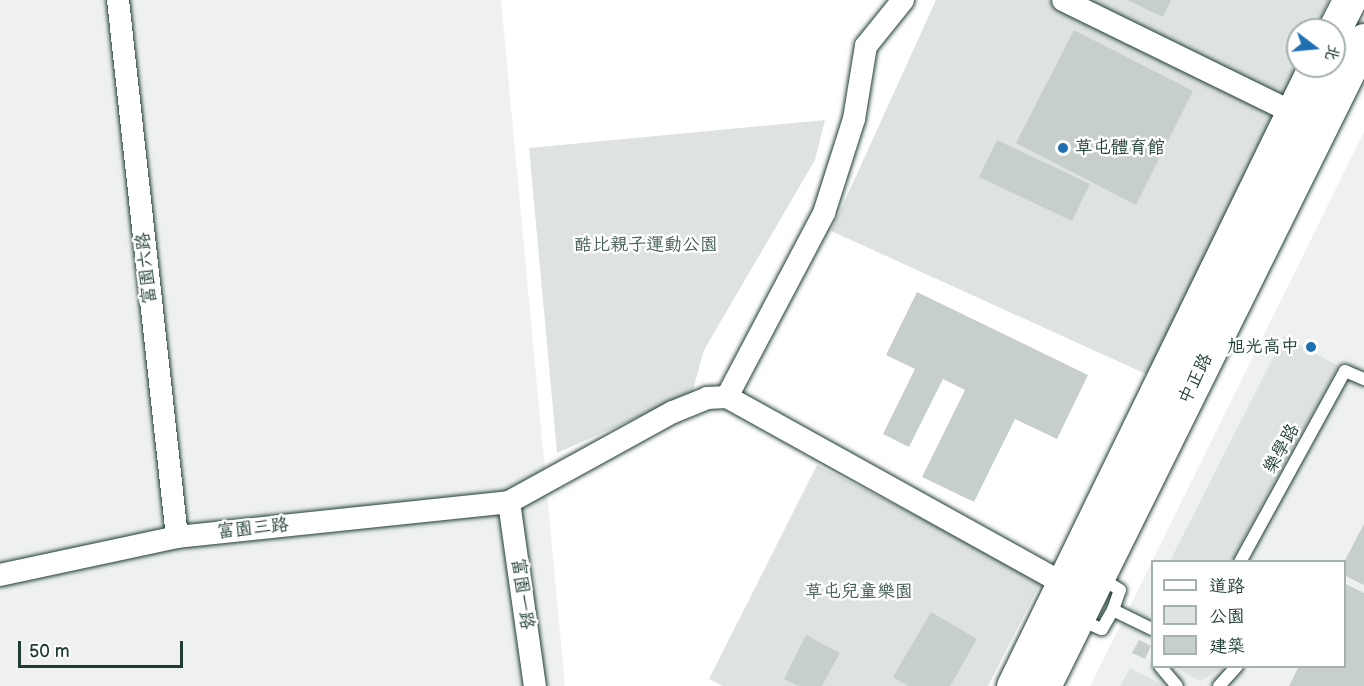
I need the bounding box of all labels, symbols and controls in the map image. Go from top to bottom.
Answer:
north arrow [1286,18,1346,78]
text: 北 [1321,42,1343,63]
place label: 草屯體育館 [1075,137,1165,159]
marker: 草屯體育館 [1056,141,1070,155]
street label: 富園六路 [132,231,162,305]
park label: 酷比親子運動公園 [574,234,718,256]
place label: 旭光高中 [1227,336,1299,358]
marker: 旭光高中 [1304,340,1318,354]
street label: 中正路 [1174,350,1218,408]
street label: 樂學路 [1259,420,1305,478]
street label: 富園三路 [216,514,290,544]
street label: 富園一路 [506,557,538,631]
legend [1151,560,1346,668]
text: 道路 [1209,576,1245,597]
park label: 草屯兒童樂園 [805,581,913,603]
text: 公園 [1209,606,1245,627]
scale bar [21,629,186,667]
text: 建築 [1209,636,1245,657]
text: 50 m [29,641,70,662]

